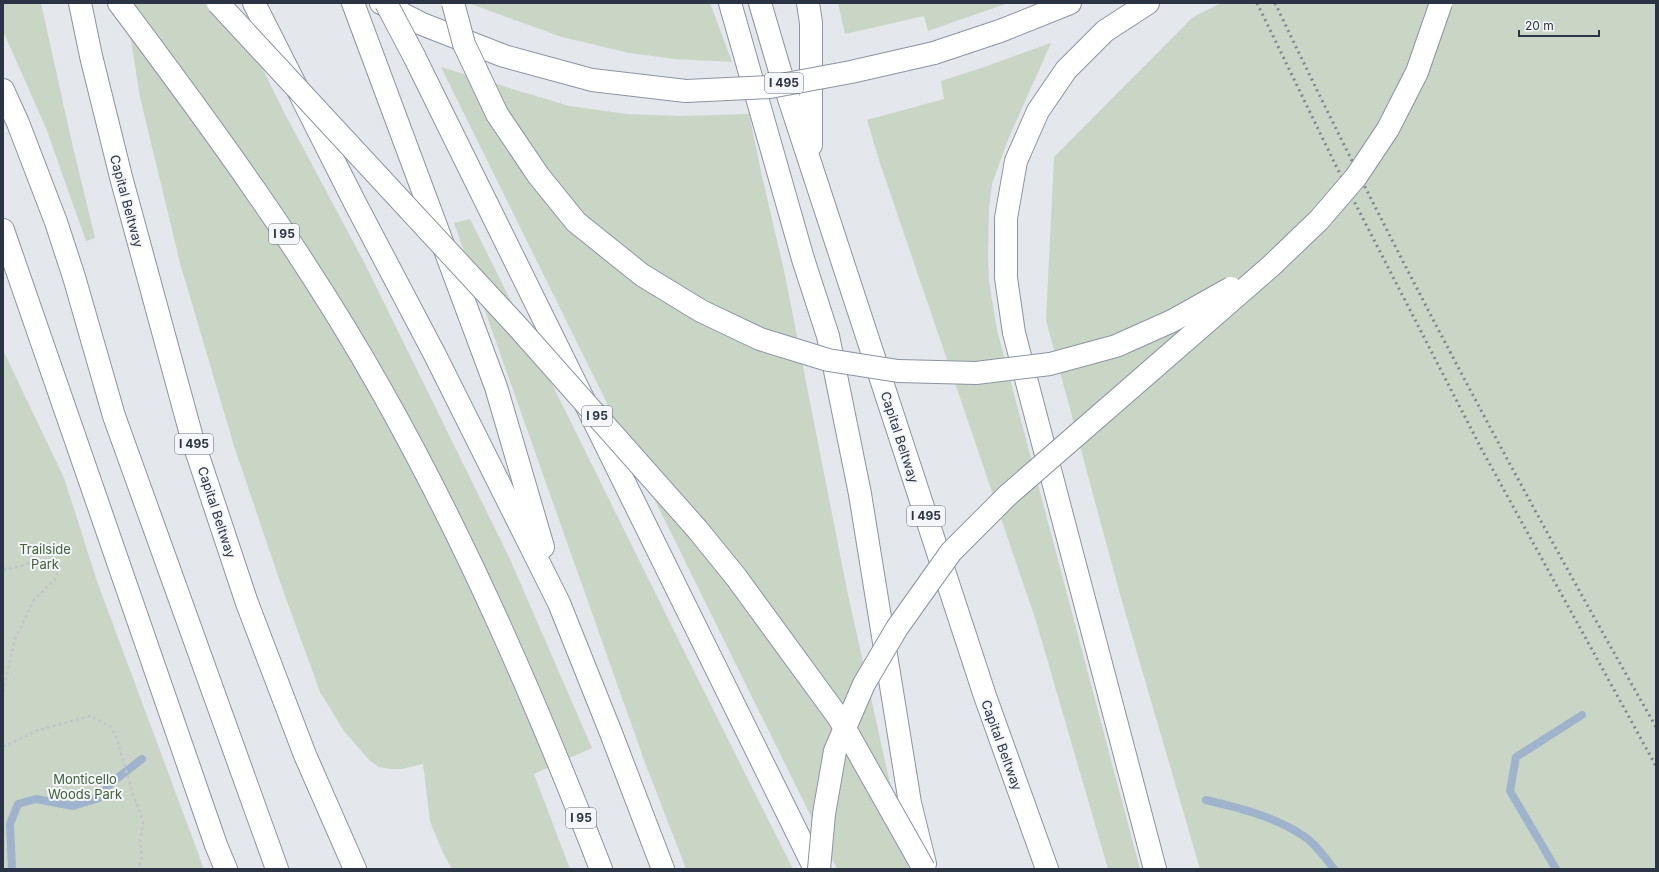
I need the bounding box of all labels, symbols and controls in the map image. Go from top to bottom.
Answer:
scale bar [1519,12,1599,38]
text: 20 m [1525,18,1554,33]
road number: I 495 [765,73,803,93]
street label: Capital Beltway [107,153,147,249]
road number: I 95 [269,224,299,244]
street label: Capital Beltway [878,389,922,485]
road number: I 95 [582,406,612,426]
road number: I 495 [175,434,213,454]
street label: Capital Beltway [195,464,239,560]
road number: I 495 [907,506,945,526]
park label: Trailside Park [19,541,71,572]
street label: Capital Beltway [978,698,1026,792]
park label: Monticello Woods Park [48,771,122,802]
road number: I 95 [566,808,596,828]

